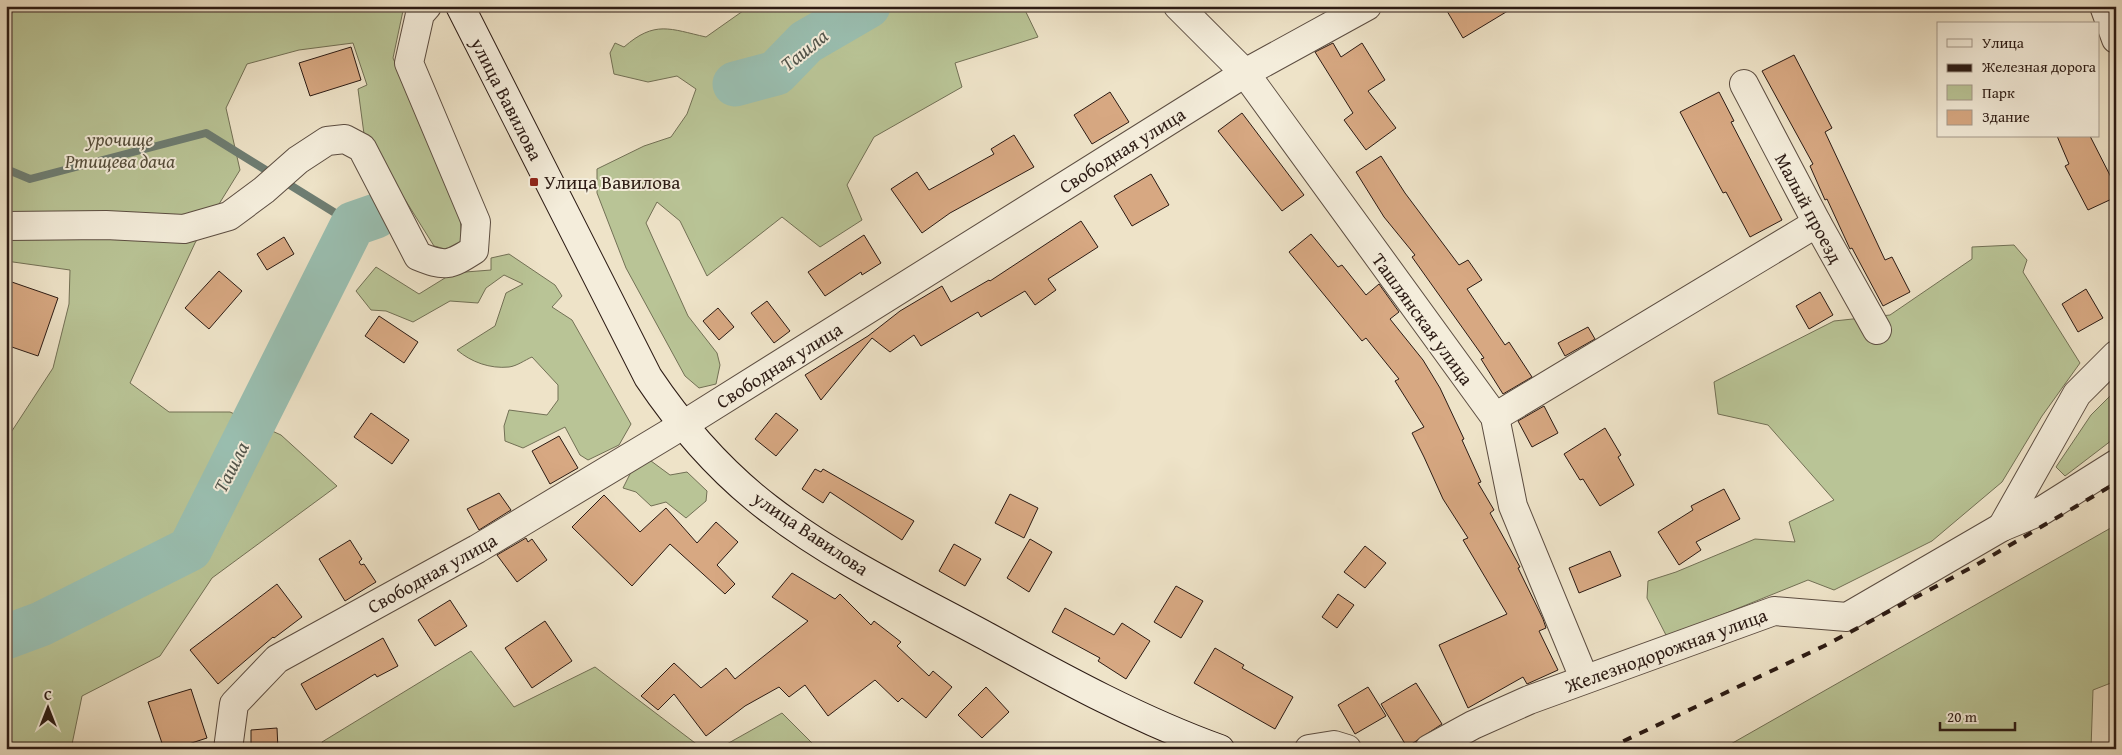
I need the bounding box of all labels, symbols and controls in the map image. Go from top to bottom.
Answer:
water label: Ташла [774,21,834,78]
legend [1937,22,2100,138]
street label: улица Вавилова [464,32,550,165]
text: Улица [1982,32,2025,53]
text: Железная дорога [1981,56,2097,77]
text: Парк [1982,82,2015,103]
street label: Свободная улица [1053,100,1191,200]
text: Здание [1982,106,2030,127]
park label: урочище Ртищева дача [64,125,175,175]
street label: Малый проезд [1768,148,1850,268]
place label: Улица Вавилова [544,168,680,196]
marker: Улица Вавилова [528,176,540,188]
street label: Ташлянская улица [1365,247,1481,391]
street label: Свободная улица [710,315,848,415]
water label: Ташла [205,436,256,497]
street label: улица Вавилова [747,483,875,582]
street label: Свободная улица [362,526,502,620]
street label: Железнодорожная улица [1560,600,1771,700]
north arrow [22,682,72,732]
text: С [44,685,52,705]
scale bar [1940,700,2014,732]
text: 20 m [1947,706,1978,727]

